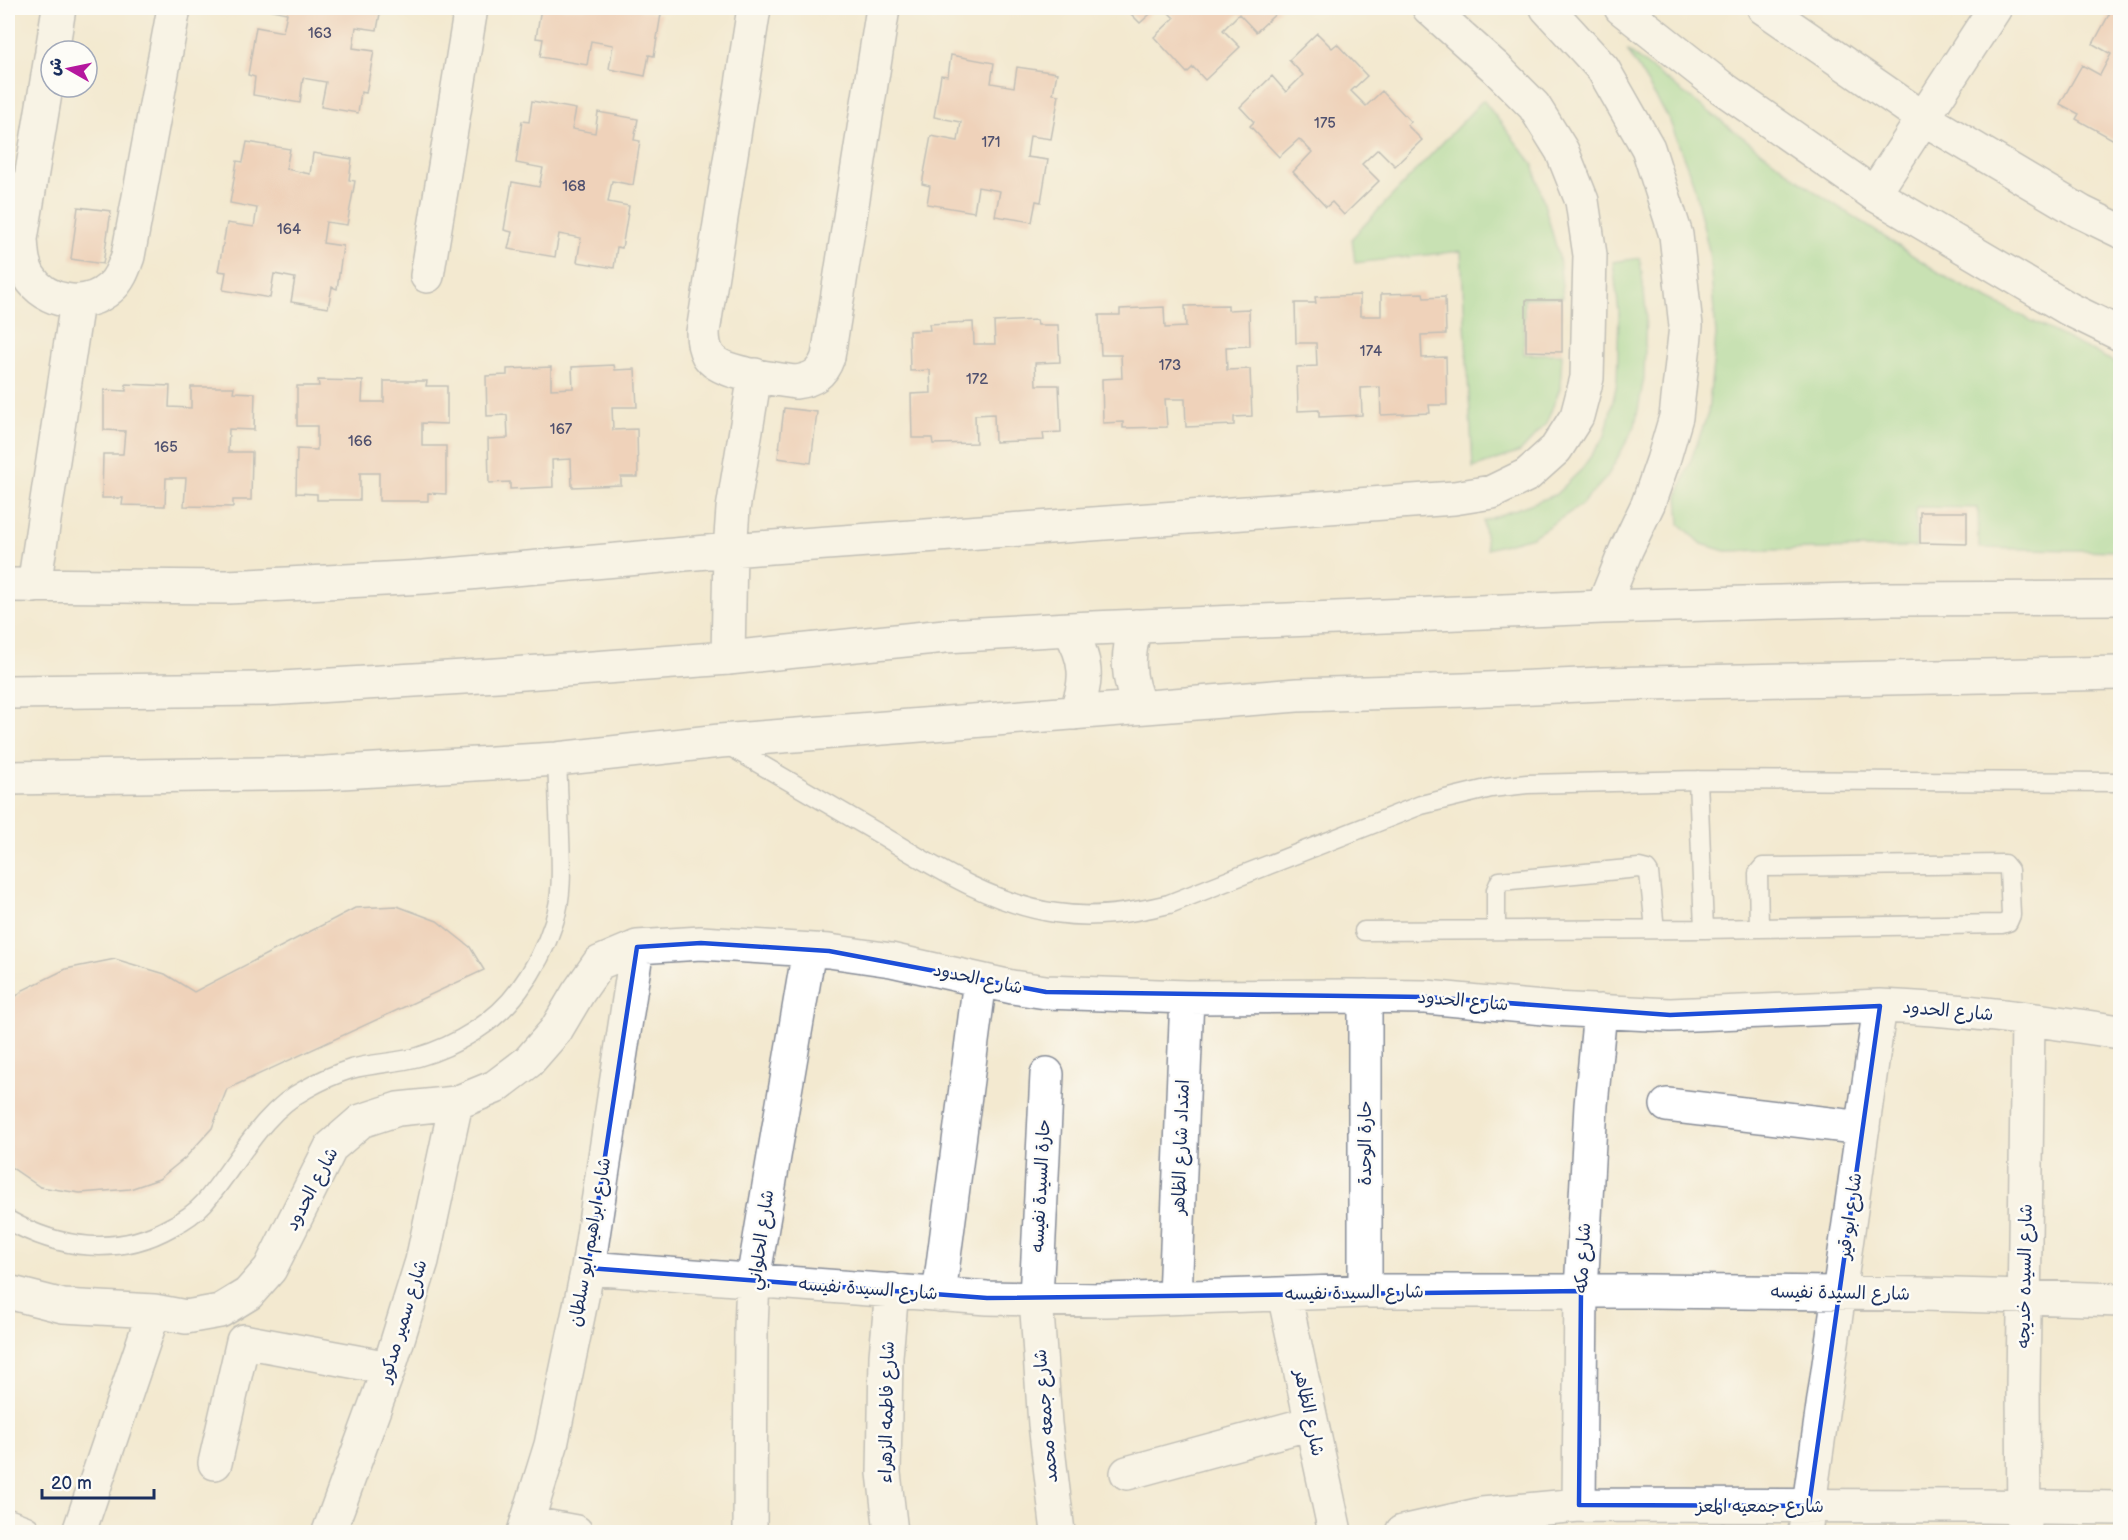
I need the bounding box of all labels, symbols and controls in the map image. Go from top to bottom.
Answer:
house number: 163 [308,24,332,43]
north arrow [39,39,99,99]
text: ش [45,57,66,77]
house number: 175 [1314,114,1336,133]
house number: 171 [982,133,1000,152]
house number: 168 [562,177,586,196]
house number: 164 [277,220,301,239]
house number: 174 [1360,342,1382,361]
house number: 173 [1159,356,1181,375]
house number: 172 [966,370,988,389]
house number: 167 [550,420,573,439]
house number: 166 [348,432,372,451]
house number: 165 [154,438,178,457]
street label: شارع الحدود [931,959,1025,1000]
street label: شارع الحدود [1417,987,1509,1016]
street label: شارع الحدود [1902,997,1994,1026]
street label: امتداد شارع الظاهر [1168,1079,1195,1217]
street label: حارة الوحدة [1355,1100,1376,1186]
street label: حارة السيدة نفيسه [1027,1118,1055,1254]
street label: شارع الحدود [281,1144,343,1235]
street label: شارع ابراهيم ابو سلطان [565,1156,618,1329]
street label: شارع ابو قير [1833,1172,1867,1263]
street label: شارع الحلواني [744,1188,783,1292]
street label: شارع السيده خديجه [2013,1203,2038,1349]
street label: شارع مكه [1571,1222,1596,1294]
street label: شارع سمير مدكور [374,1257,433,1387]
street label: شارع السيدة نفيسه [797,1274,939,1305]
street label: شارع السيدة نفيسه [1284,1281,1424,1306]
street label: شارع السيدة نفيسه [1770,1281,1910,1306]
street label: شارع فاطمه الزهراء [875,1341,900,1483]
street label: شارع جمعه محمد [1030,1348,1063,1484]
street label: شارع الظاهر [1288,1366,1328,1458]
scale bar [42,1462,154,1500]
text: 20 m [51,1473,92,1494]
street label: شارع جمعيه المعز [1694,1496,1824,1518]

